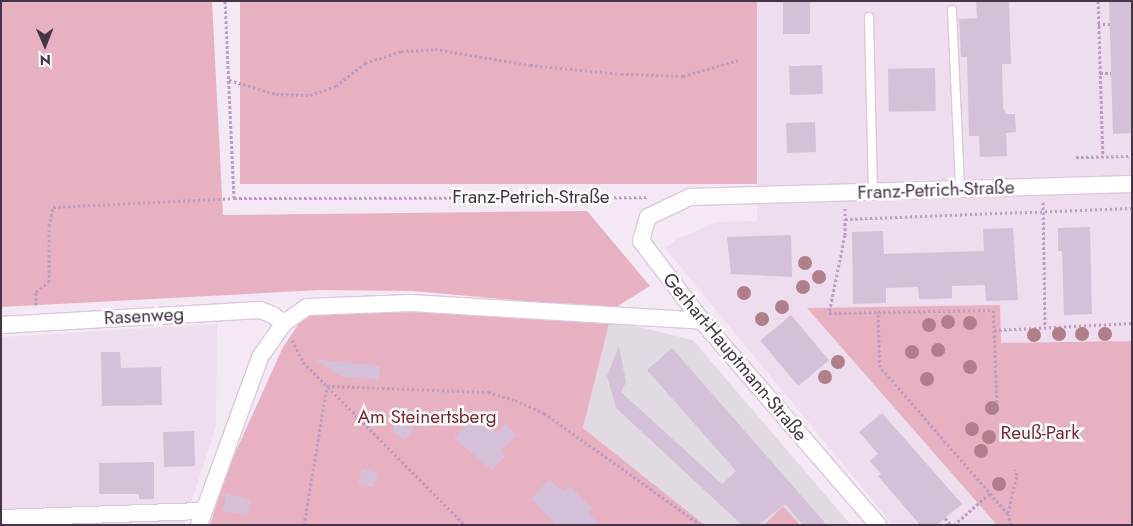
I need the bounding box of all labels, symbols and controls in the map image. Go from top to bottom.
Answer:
north arrow [20,20,70,70]
text: N [40,50,51,70]
street label: Franz-Petrich-Straße [857,176,1015,204]
street label: Franz-Petrich-Straße [452,186,610,208]
street label: Gerhart-Hauptmann-Straße [658,268,812,446]
street label: Rasenweg [103,303,185,329]
park label: Am Steinertsberg [358,406,496,428]
park label: Reuß-Park [1001,422,1079,444]

